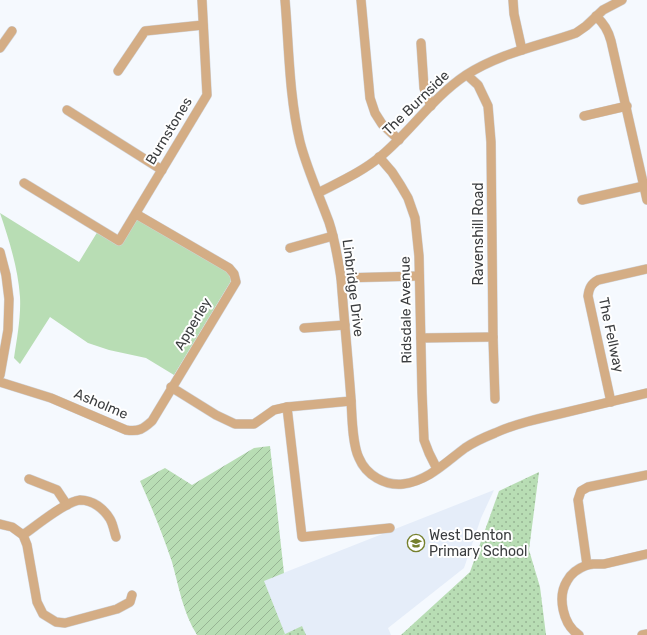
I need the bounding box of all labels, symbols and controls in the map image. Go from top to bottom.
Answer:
street label: The Burnside [379,67,453,139]
street label: Burnstones [142,94,196,168]
street label: Ravenshill Road [470,182,487,286]
street label: Linbridge Drive [339,238,367,338]
street label: Ridsdale Avenue [397,256,415,364]
street label: Apperley [171,295,215,353]
street label: The Fellway [595,296,627,374]
street label: Asholme [72,385,131,423]
place label: West Denton Primary School [429,527,527,560]
school or university icon: West Denton Primary School [406,533,426,553]

